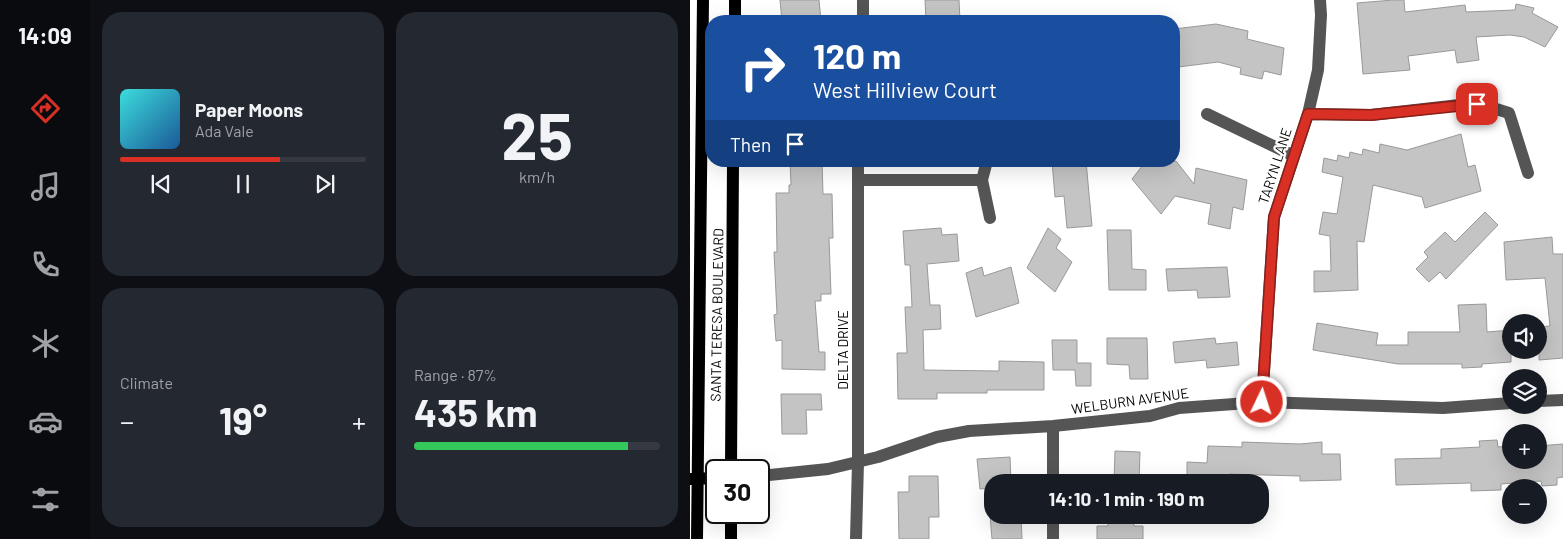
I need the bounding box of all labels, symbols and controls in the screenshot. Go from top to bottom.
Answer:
text: 14:09 [18,22,72,48]
text: 120 m [813,34,901,76]
icon: right [730,35,795,100]
text: West Hillview Court [813,76,997,102]
pin [1456,83,1498,125]
icon: arrive [1463,90,1491,118]
icon: directions [28,91,63,126]
text: 25 [501,95,573,173]
text: Paper Moons [195,98,303,121]
text: Ada Vale [195,121,254,140]
street label: TARYN LANE [1254,126,1295,206]
icon: arrive [781,130,809,158]
text: Then [730,133,771,156]
text: km/h [519,167,555,186]
icon: music [28,169,63,204]
icon: previous [147,170,175,198]
icon: pause [229,170,257,198]
icon: next [311,170,339,198]
street label: SANTA TERESA BOULEVARD [706,228,727,402]
icon: phone [28,247,63,282]
street label: DELTA DRIVE [834,310,851,390]
map controls [1502,314,1547,524]
button: sound [1502,314,1547,359]
icon: climate [28,326,63,361]
text: Range · 87% [414,365,497,384]
button: layers [1502,369,1547,414]
text: Climate [120,373,173,392]
position arrow [1235,375,1287,427]
street label: WELBURN AVENUE [1070,384,1190,417]
text: 435 km [414,389,538,435]
text: 19° [219,397,267,443]
icon: car [28,404,63,439]
text: − [120,404,134,438]
text: + [352,404,366,438]
button: + [1502,424,1547,469]
speed limit sign: 30 [705,459,770,524]
button: − [1502,479,1547,524]
icon: filters [28,482,63,517]
text: 14:10 · 1 min · 190 m [1049,487,1204,510]

